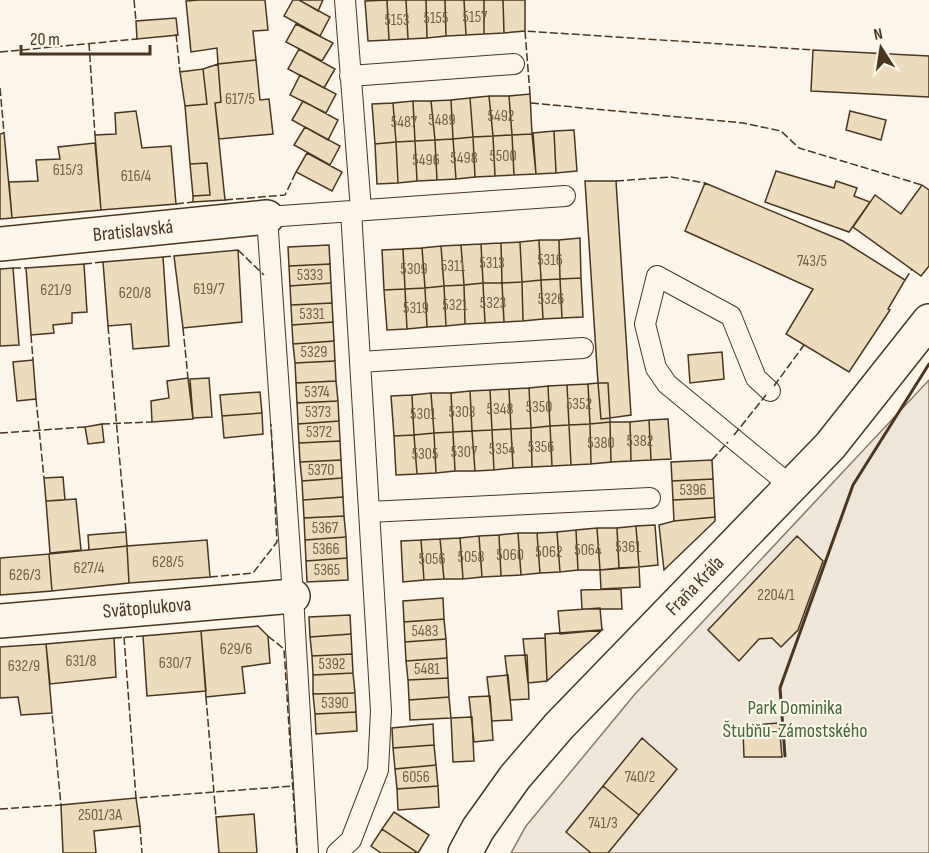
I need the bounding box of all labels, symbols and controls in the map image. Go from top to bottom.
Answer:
house number: 5157 [463,8,488,27]
house number: 5155 [424,9,448,28]
house number: 5153 [384,11,410,30]
scale bar [21,18,150,56]
north arrow [851,18,911,78]
text: N [872,25,884,45]
text: 20 m [30,29,60,50]
house number: 617/5 [225,90,255,109]
house number: 5492 [488,107,514,126]
house number: 5489 [428,111,456,130]
house number: 5487 [391,113,418,132]
house number: 5500 [489,147,517,166]
house number: 5498 [450,149,478,168]
house number: 5496 [412,151,440,170]
house number: 615/3 [53,161,83,180]
house number: 616/4 [121,167,152,186]
street label: Bratislavská [92,215,174,247]
house number: 5316 [537,251,563,270]
house number: 743/5 [797,252,827,271]
house number: 5313 [479,254,505,273]
house number: 5311 [441,257,466,276]
house number: 5309 [400,260,428,279]
house number: 5333 [297,266,323,285]
house number: 619/7 [193,280,225,299]
house number: 621/9 [40,281,72,300]
house number: 620/8 [119,284,151,303]
house number: 5326 [538,290,564,309]
house number: 5323 [480,294,506,313]
house number: 5321 [442,296,468,315]
house number: 5319 [403,299,429,318]
house number: 5331 [299,305,325,324]
house number: 5329 [301,343,327,362]
house number: 5374 [304,383,330,402]
house number: 5352 [566,395,592,414]
house number: 5350 [526,398,552,417]
house number: 5348 [487,400,513,419]
house number: 5373 [305,403,331,422]
house number: 5303 [449,403,475,422]
house number: 5301 [410,405,436,424]
house number: 5372 [306,423,332,442]
house number: 5382 [627,432,653,451]
house number: 5380 [587,434,615,453]
house number: 5356 [528,438,554,457]
house number: 5354 [489,440,515,459]
house number: 5307 [451,443,478,462]
house number: 5305 [412,445,438,464]
house number: 5370 [308,461,334,480]
house number: 5396 [679,481,707,500]
house number: 5367 [312,519,339,538]
house number: 5361 [615,538,641,557]
house number: 5366 [312,540,340,559]
house number: 5064 [574,541,602,560]
house number: 5062 [535,543,563,562]
house number: 5060 [496,546,524,565]
house number: 5058 [458,548,485,567]
house number: 5056 [419,550,445,569]
street label: Fraňa Kráľa [661,551,729,621]
house number: 628/5 [152,553,184,572]
house number: 627/4 [74,559,105,578]
house number: 5365 [314,561,340,580]
house number: 626/3 [9,566,41,585]
house number: 2204/1 [757,586,795,605]
street label: Svätoplukova [102,592,192,624]
house number: 5483 [412,622,438,641]
house number: 629/6 [220,640,252,659]
house number: 631/8 [65,652,97,671]
house number: 630/7 [159,654,192,673]
house number: 5392 [319,655,345,674]
house number: 632/9 [8,657,40,676]
house number: 5481 [414,660,440,679]
house number: 5390 [321,694,349,713]
park label: Park Dominika Štubňu-Zámostského [722,696,868,743]
house number: 6056 [402,768,430,787]
house number: 740/2 [625,768,655,787]
house number: 2501/3A [78,806,122,825]
house number: 741/3 [588,814,618,833]

